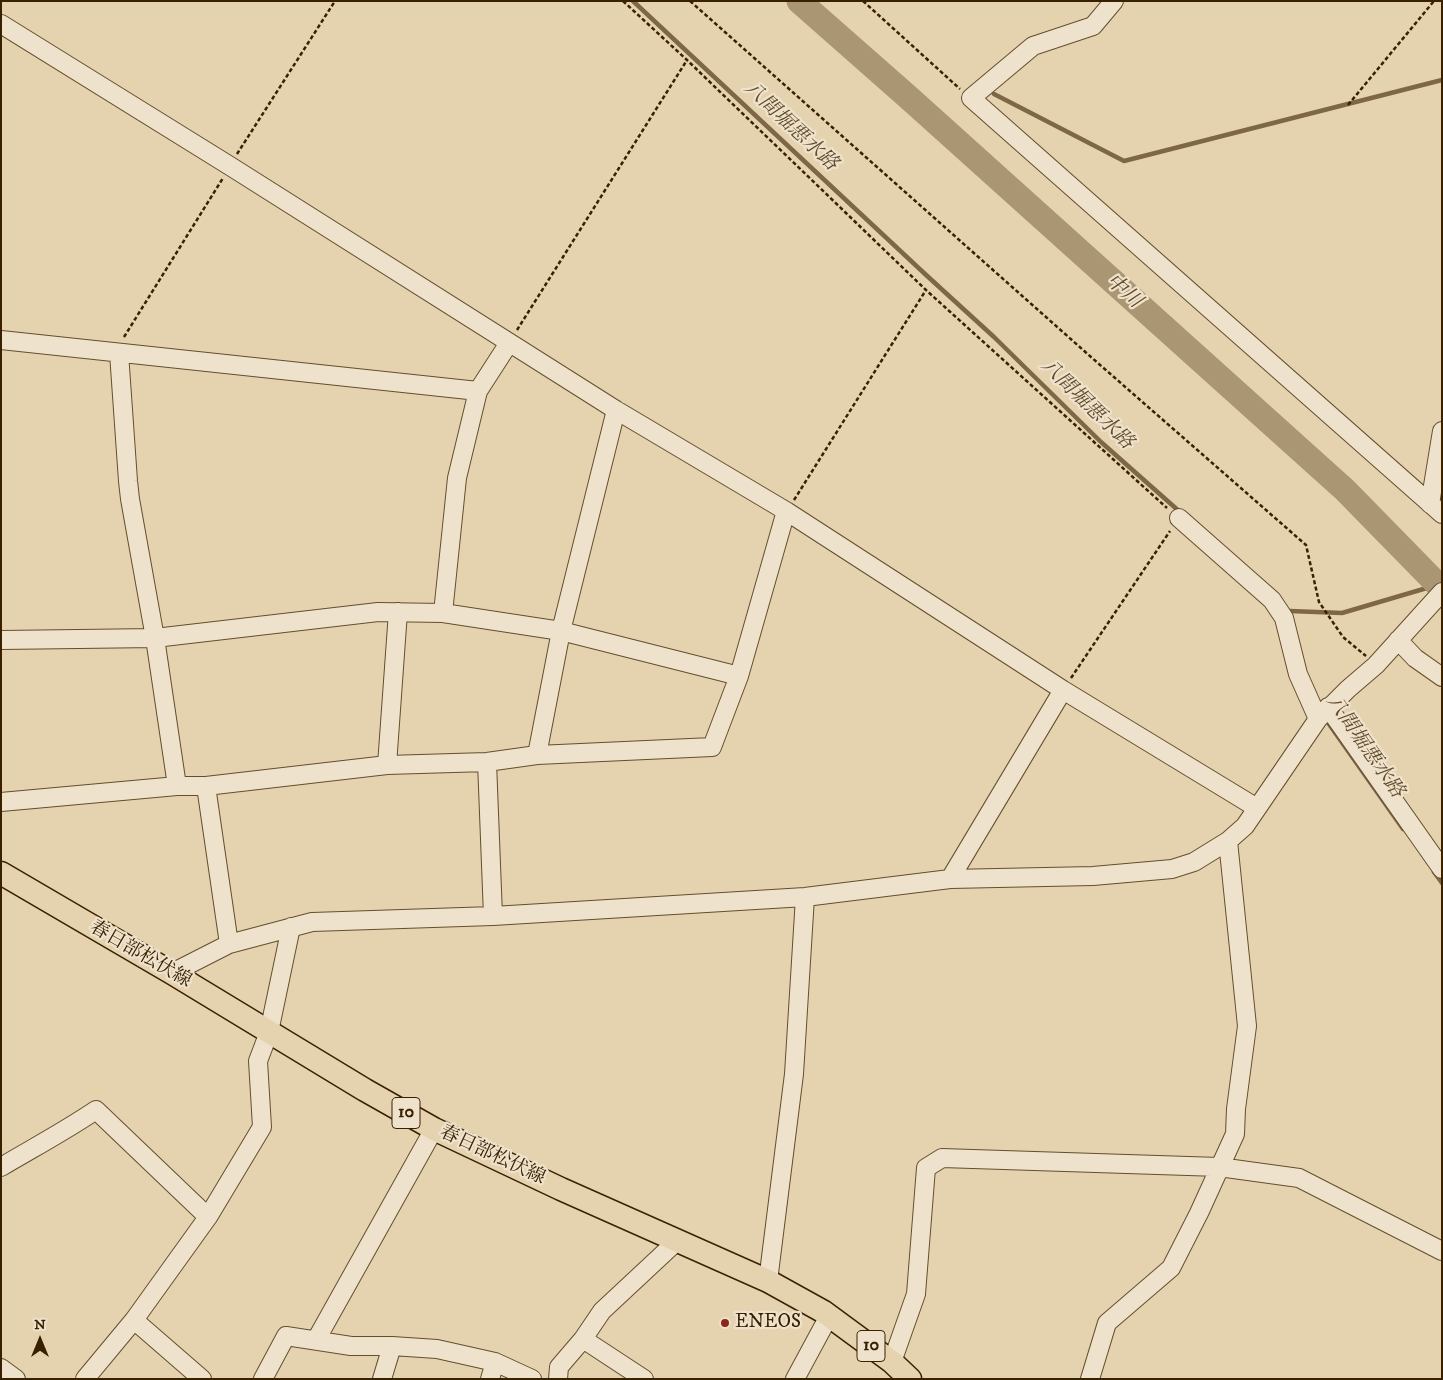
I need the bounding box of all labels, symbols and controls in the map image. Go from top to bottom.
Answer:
water label: 八間堀悪水路 [738,77,842,177]
water label: 中川 [1100,270,1146,314]
water label: 八間堀悪水路 [1035,355,1137,455]
water label: 八間堀悪水路 [1320,691,1408,803]
street label: 春日部松伏線 [85,917,195,993]
road number: 10 [392,1098,420,1128]
street label: 春日部松伏線 [436,1122,548,1190]
place label: ENEOS [735,1312,801,1334]
north arrow [15,1315,65,1365]
text: N [34,1316,46,1334]
marker: ENEOS [719,1317,731,1329]
road number: 10 [857,1330,885,1362]

